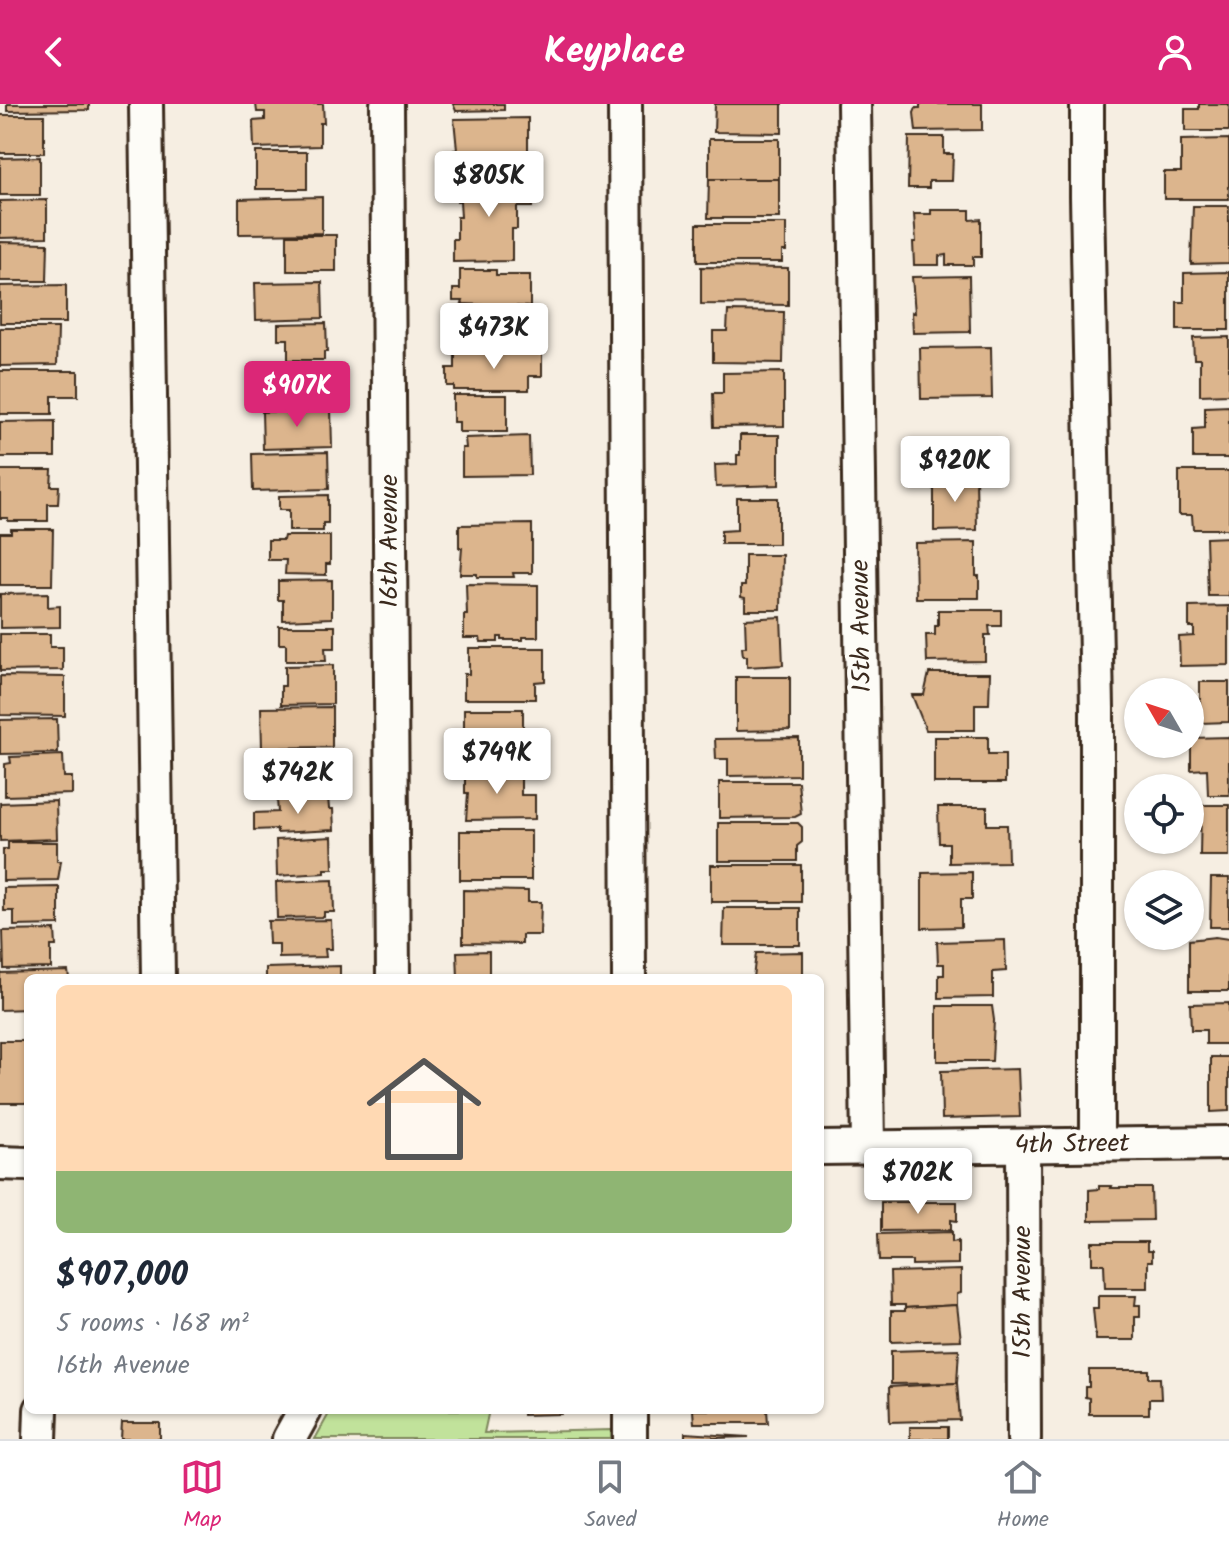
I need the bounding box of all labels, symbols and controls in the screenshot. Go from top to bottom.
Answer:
text: Keyplace [544,24,685,81]
icon: back [32,30,76,74]
icon: person [1153,30,1197,74]
pin: $805K [433,151,545,219]
text: $805K [453,156,525,198]
pin: $473K [438,303,550,371]
text: $473K [458,308,530,350]
pin: $907K [241,361,353,429]
text: $907K [262,366,332,408]
pin: $920K [899,436,1011,504]
text: $920K [919,441,991,483]
street label: 16th Avenue [369,474,411,608]
street label: 15th Avenue [840,559,884,693]
north arrow [1124,678,1204,758]
map controls [1124,678,1204,950]
pin: $749K [441,728,553,796]
text: $749K [462,733,532,775]
pin: $742K [242,748,354,816]
text: $742K [262,753,334,795]
button: locate [1124,774,1204,854]
button: layers [1124,870,1204,950]
icon: home [352,1037,496,1181]
street label: 4th Street [1014,1123,1131,1167]
pin: $702K [862,1148,974,1216]
text: $702K [882,1153,954,1195]
street label: 15th Avenue [1002,1225,1044,1359]
text: $907,000 [56,1249,188,1303]
text: 5 rooms · 168 m² [56,1303,249,1345]
text: 16th Avenue [56,1345,190,1387]
tab: Map [180,1455,224,1538]
tab: Saved [584,1455,637,1538]
tab: Home [997,1455,1049,1538]

